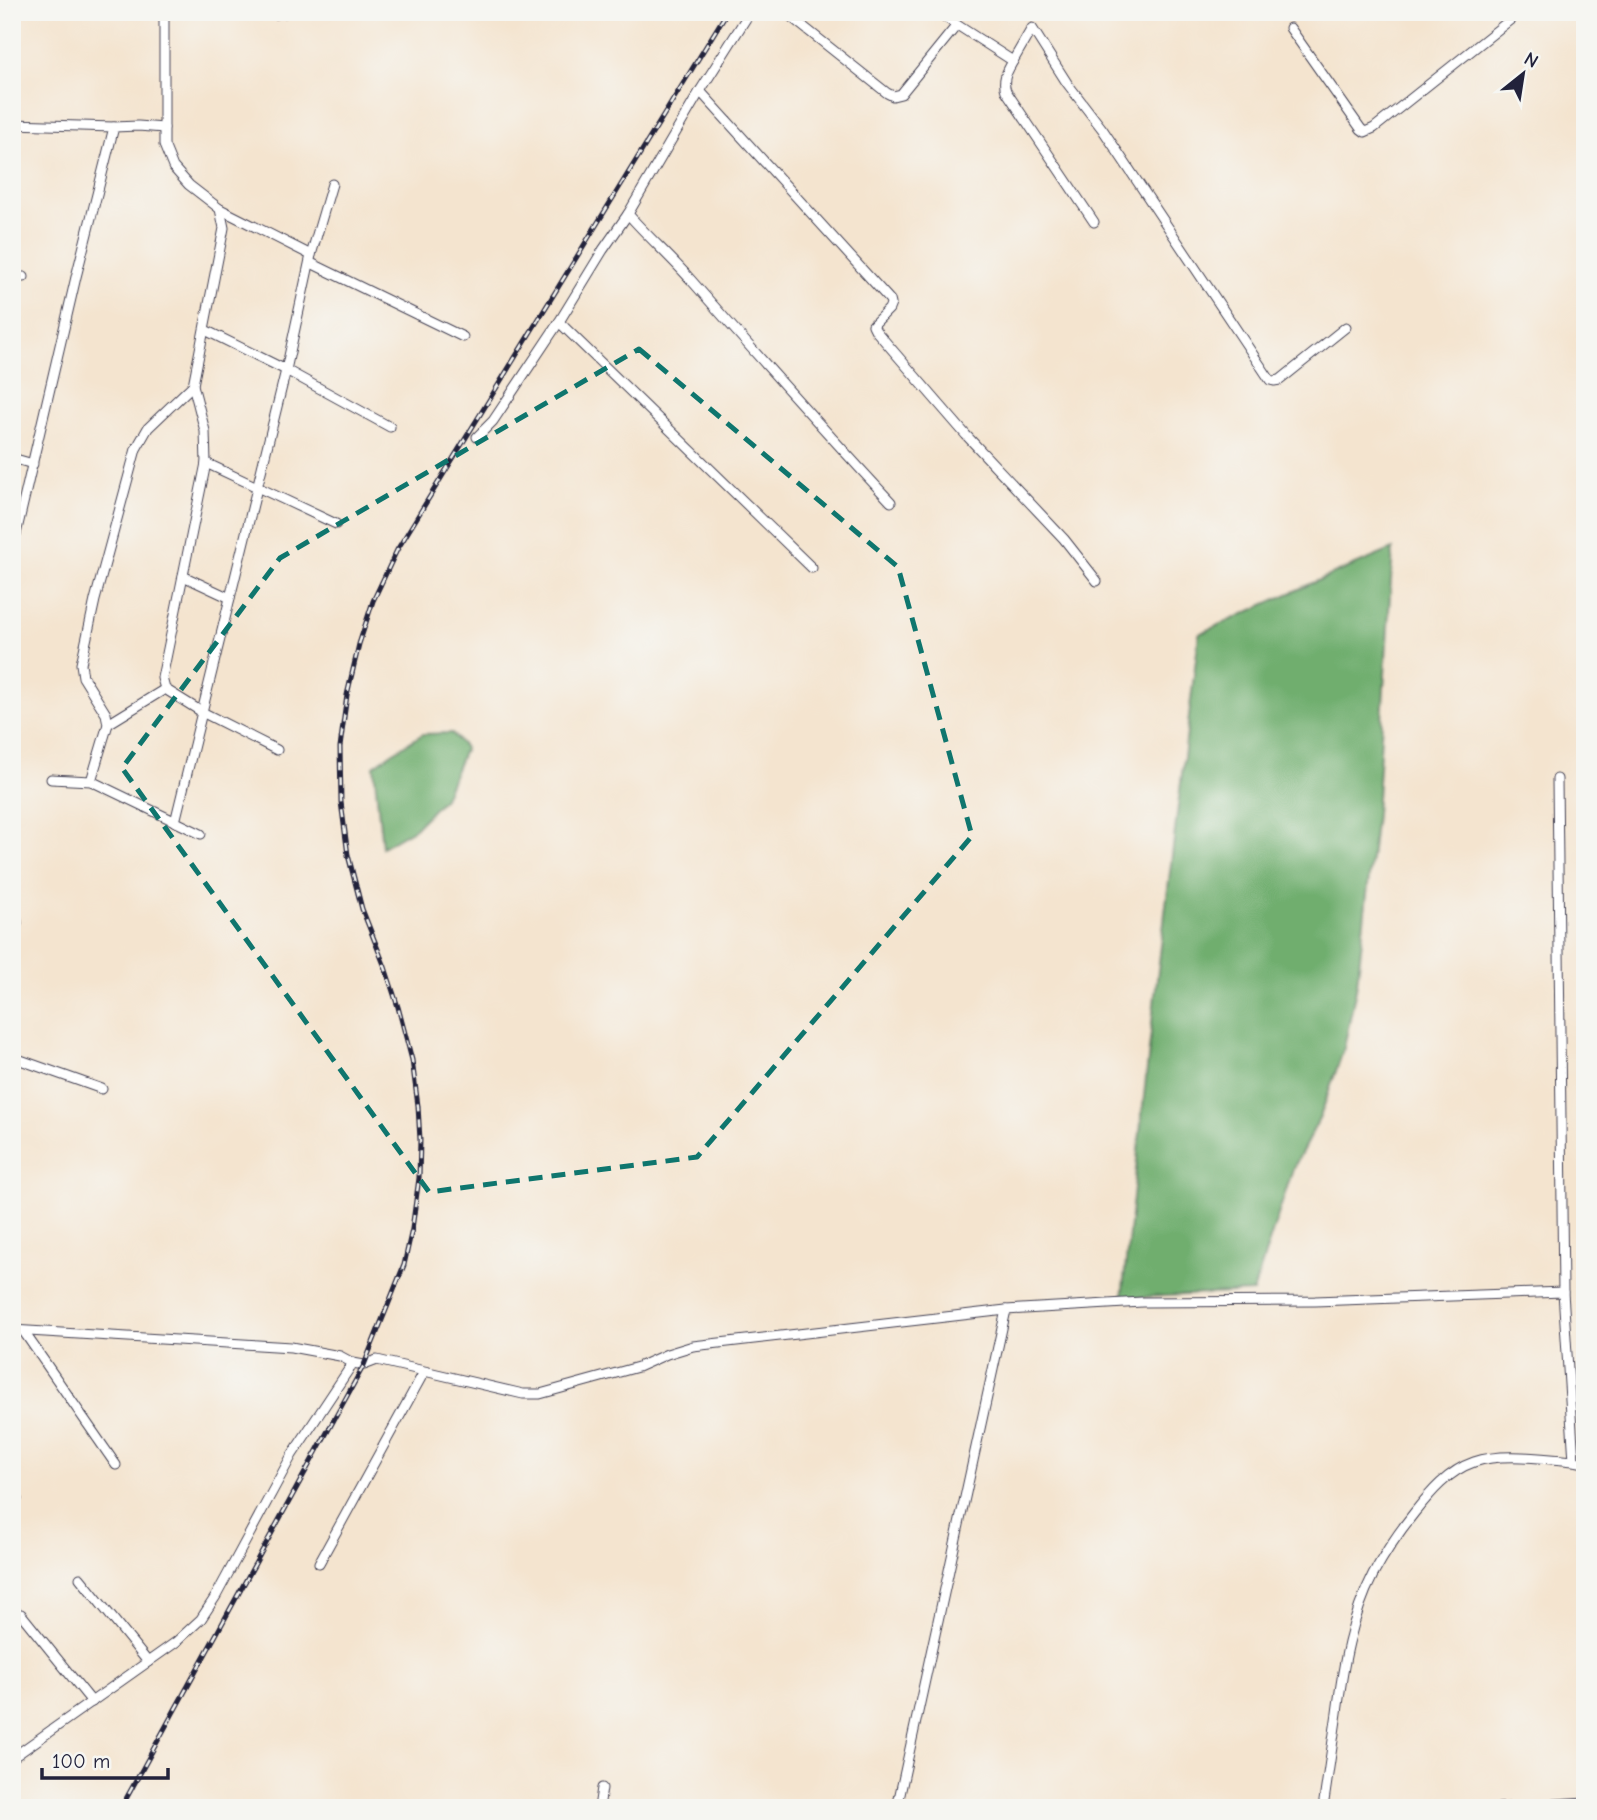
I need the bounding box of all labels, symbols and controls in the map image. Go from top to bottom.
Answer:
north arrow [1488,38,1558,108]
text: N [1520,48,1542,73]
scale bar [42,1736,168,1780]
text: 100 m [52,1749,110,1773]

